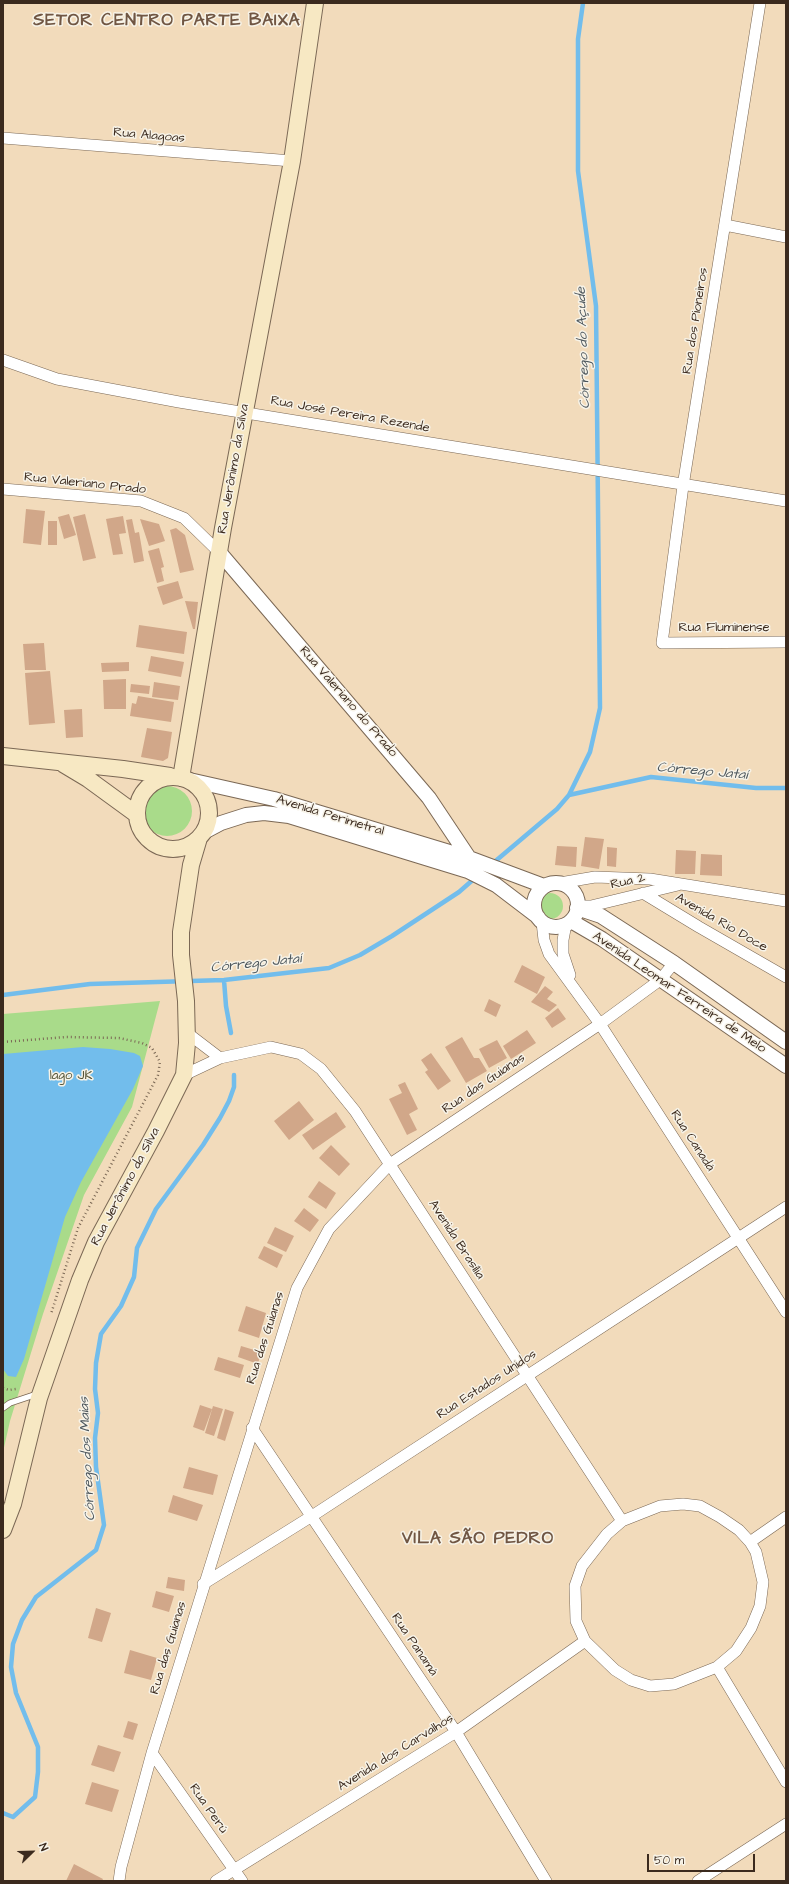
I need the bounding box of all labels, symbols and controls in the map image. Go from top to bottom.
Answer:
district label: SETOR CENTRO PARTE BAIXA [33,11,301,31]
street label: Rua Alagoas [113,125,185,147]
street label: Rua dos Pioneiros [680,267,712,375]
water label: Córrego do Açude [573,287,595,409]
street label: Rua José Pereira Rezende [269,393,431,437]
street label: Rua Jerônimo da Silva [215,403,253,535]
street label: Rua Valeriano Prado [23,470,147,498]
street label: Rua Fluminense [678,620,770,636]
street label: Rua Valeriano do Prado [296,643,400,761]
water label: Córrego Jataí [656,760,748,784]
street label: Avenida Perimetral [274,792,386,840]
street label: Rua 2 [609,870,647,894]
street label: Avenida Rio Doce [672,890,770,956]
street label: Avenida Leomar Ferreira de Melo [589,929,769,1057]
water label: Córrego Jataí [210,951,302,977]
street label: Rua das Guianas [440,1051,528,1117]
park label: lago JK [50,1068,92,1084]
street label: Rua Canadá [666,1107,718,1175]
street label: Rua Jerônimo da Silva [88,1125,164,1249]
street label: Avenida Brasília [425,1198,487,1282]
street label: Rua das Guianas [244,1290,288,1386]
street label: Rua Estados Unidos [434,1347,540,1423]
water label: Córrego dos Maias [76,1397,100,1521]
district label: VILA SÃO PEDRO [402,1529,554,1549]
street label: Rua das Guianas [147,1600,191,1696]
street label: Rua Panamá [387,1611,441,1679]
street label: Avenida dos Carvalhos [335,1711,457,1795]
street label: Rua Perú [185,1781,231,1837]
north arrow [12,1832,52,1872]
text: N [35,1841,52,1853]
scale bar [649,1846,757,1872]
text: 50 m [654,1852,684,1869]

